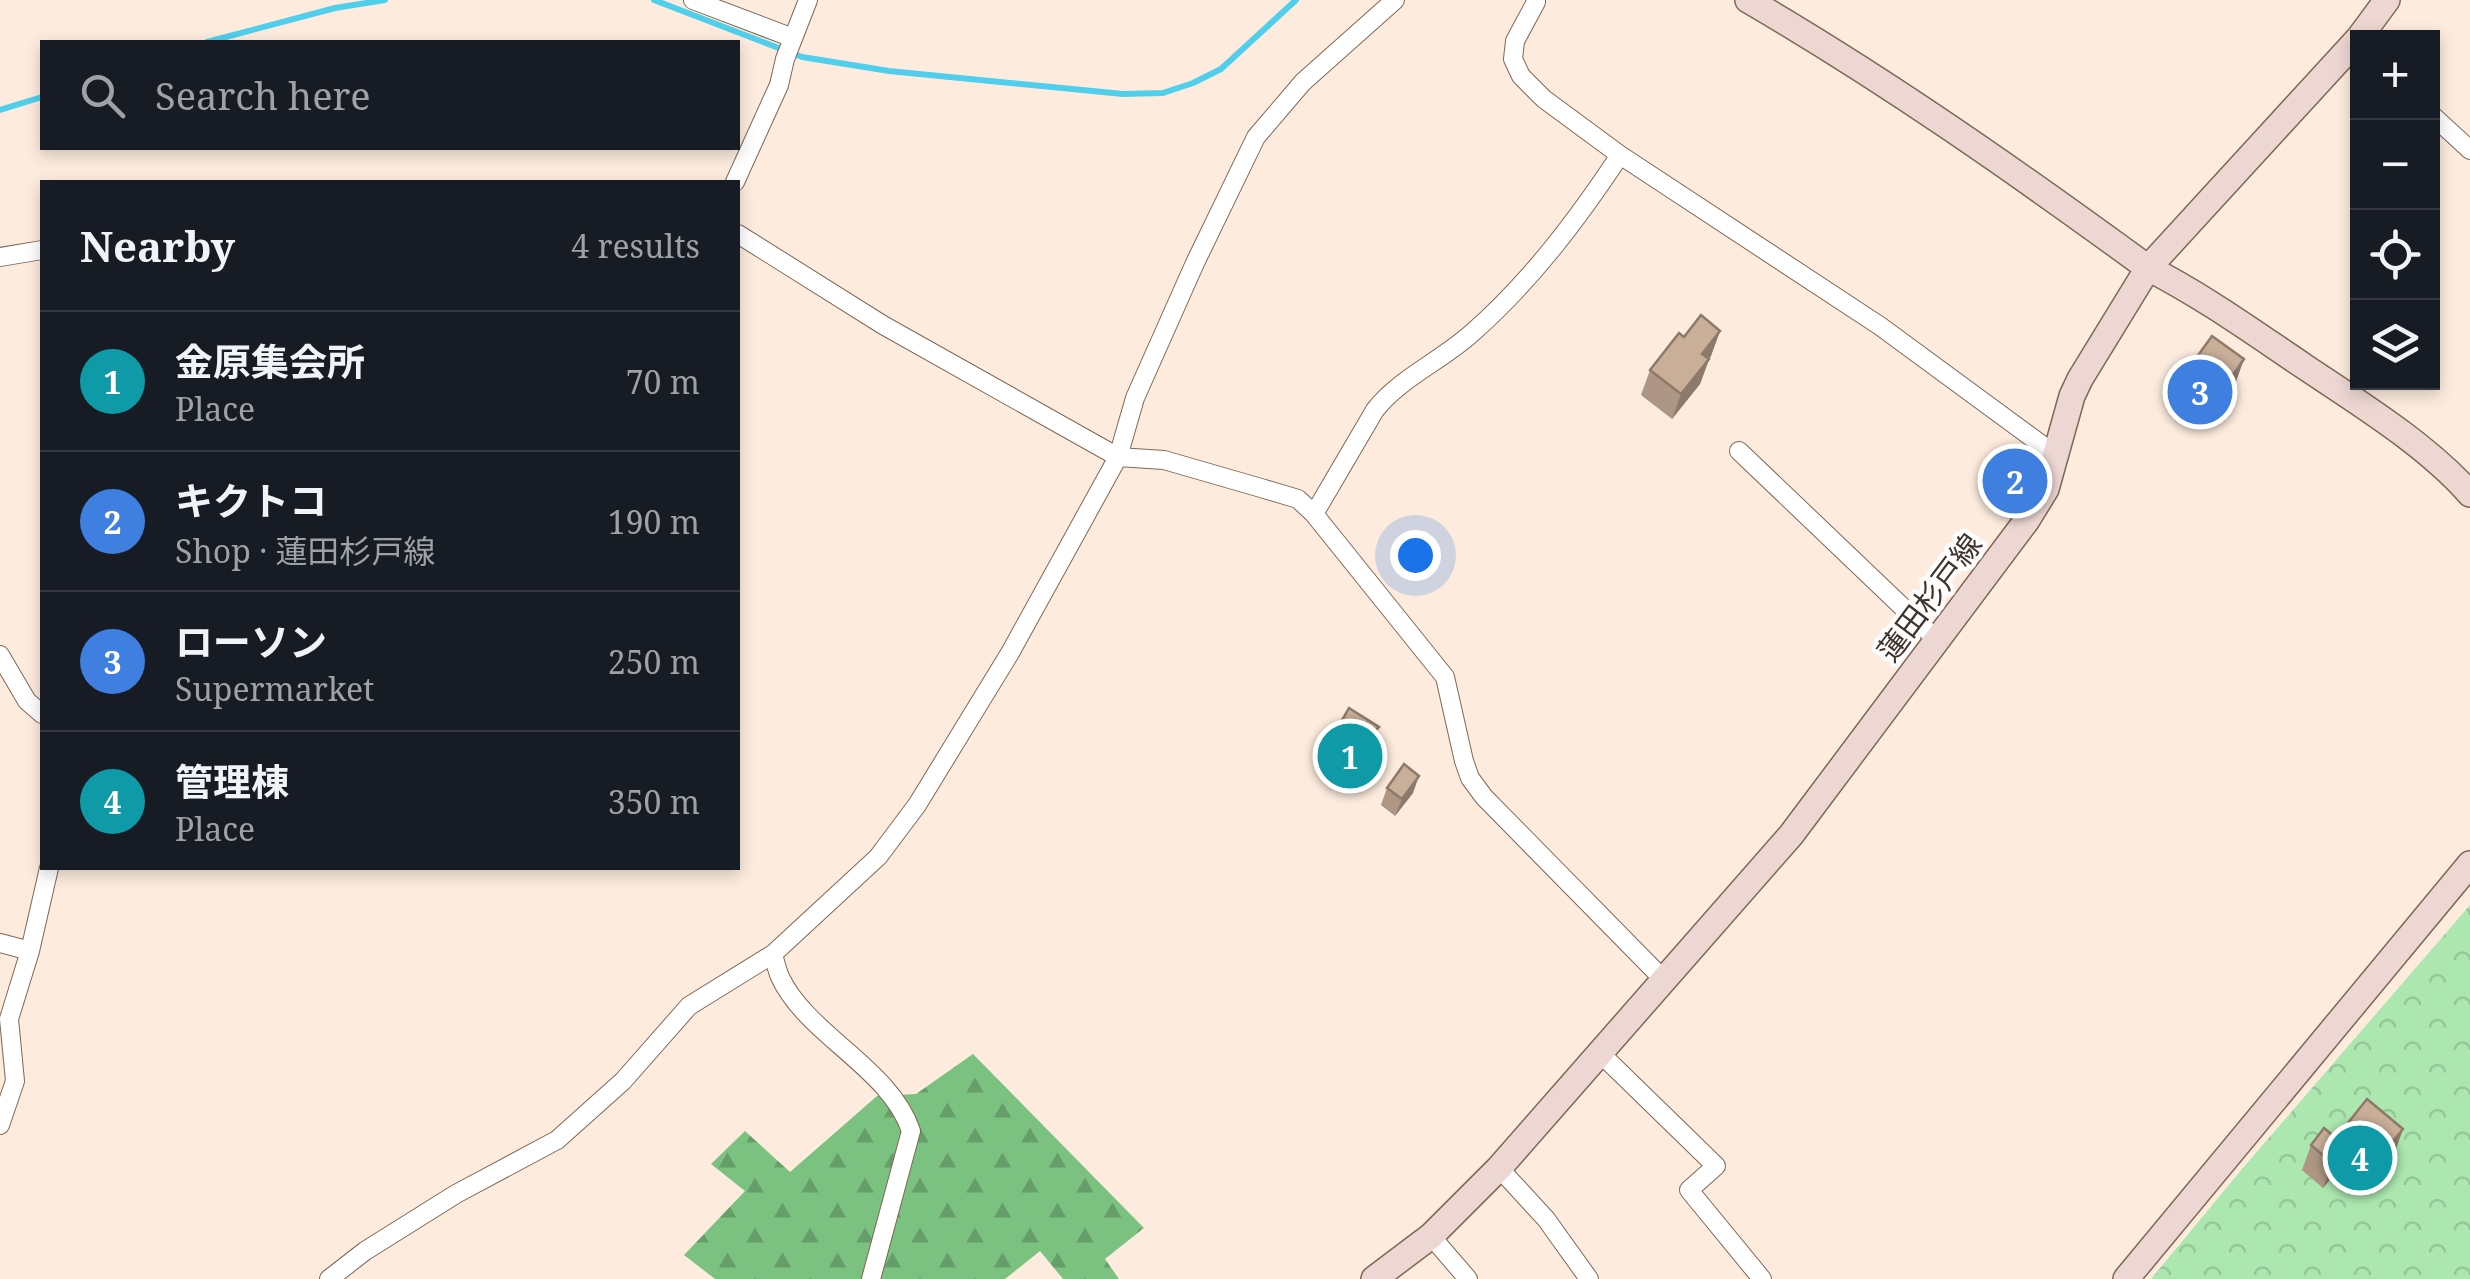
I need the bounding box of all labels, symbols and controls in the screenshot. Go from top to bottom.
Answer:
map controls [2350,30,2440,390]
button: + [2350,30,2440,120]
search box [40,40,740,150]
icon: search [75,68,130,123]
text: Search here [155,69,371,121]
button: − [2350,120,2440,210]
button: locate [2350,210,2440,300]
text: Nearby [80,217,235,274]
text: 4 results [571,224,700,267]
button: layers [2350,300,2440,390]
text: 金原集会所 [175,335,365,387]
pin: 3 [2168,354,2232,430]
text: 1 [103,360,122,403]
text: 70 m [626,360,700,403]
text: Place [175,387,255,430]
pin: 2 [1982,444,2048,518]
text: キクトコ [175,474,327,526]
text: 2 [103,500,122,543]
text: 190 m [608,500,700,543]
street label: 蓮田杉戸線 [1867,525,1991,669]
text: Shop · 蓮田杉戸線 [175,529,435,572]
your location [1390,530,1441,581]
text: ローソン [175,615,327,667]
text: 3 [103,640,122,683]
text: 250 m [608,640,700,683]
text: Supermarket [175,667,374,710]
pin: 1 [1318,718,1382,794]
text: 管理棟 [175,755,289,807]
text: 4 [103,780,122,823]
text: 350 m [608,780,700,823]
text: Place [175,807,255,850]
pin: 4 [2328,1120,2392,1196]

